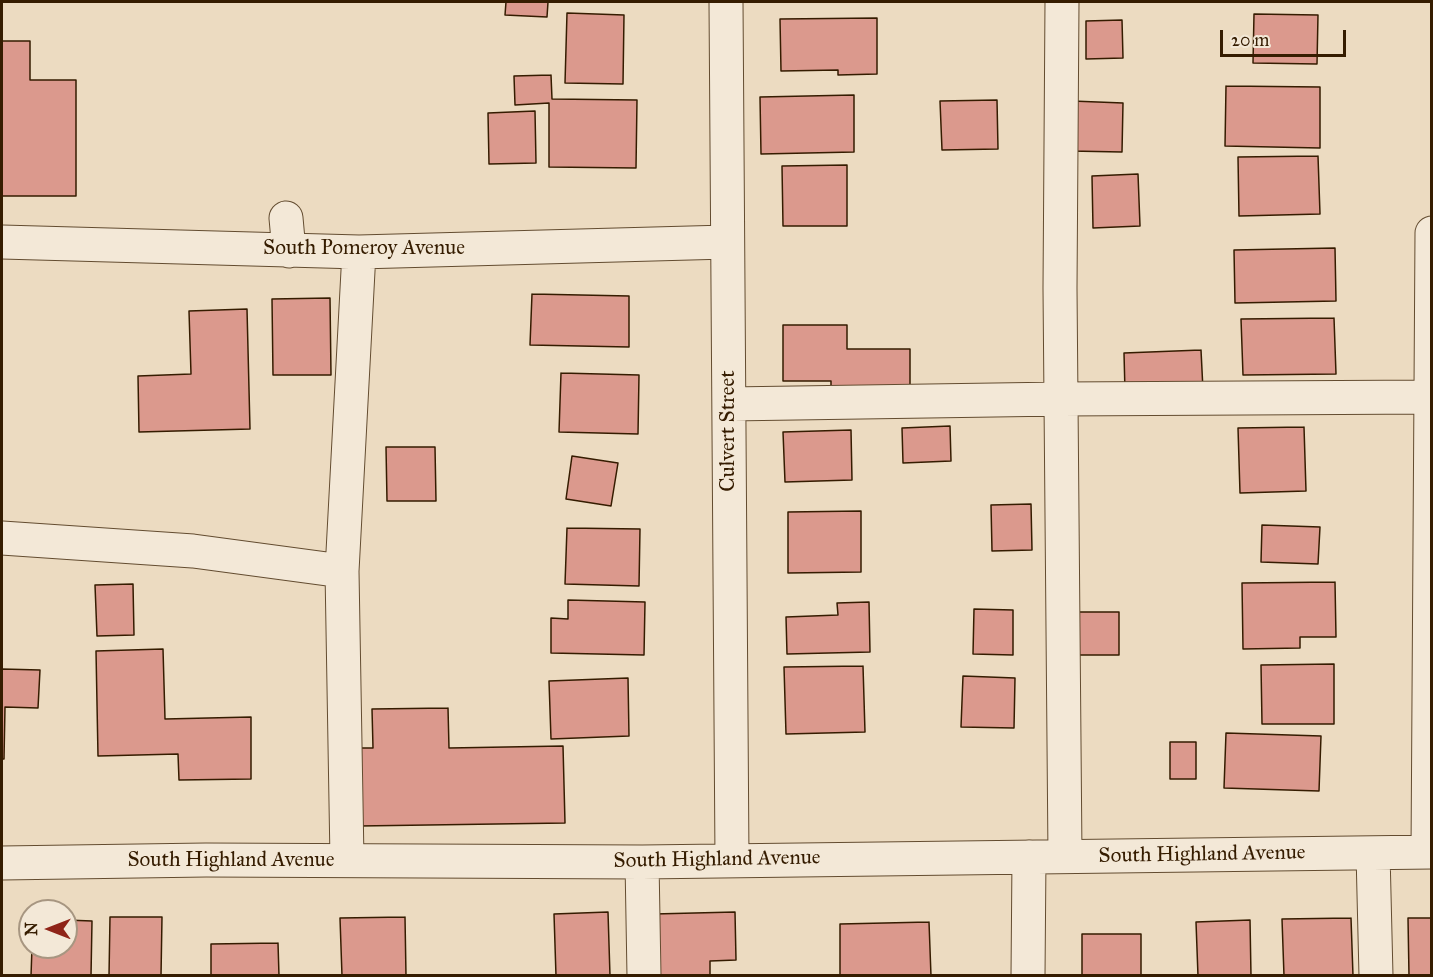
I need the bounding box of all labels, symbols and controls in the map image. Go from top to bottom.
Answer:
scale bar [1223,18,1349,56]
text: 20 m [1231,29,1269,51]
street label: South Pomeroy Avenue [263,236,465,262]
street label: Culvert Street [716,370,742,492]
street label: South Highland Avenue [1098,841,1306,869]
street label: South Highland Avenue [613,846,821,874]
street label: South Highland Avenue [127,848,335,874]
north arrow [18,899,78,959]
text: N [22,922,41,936]

